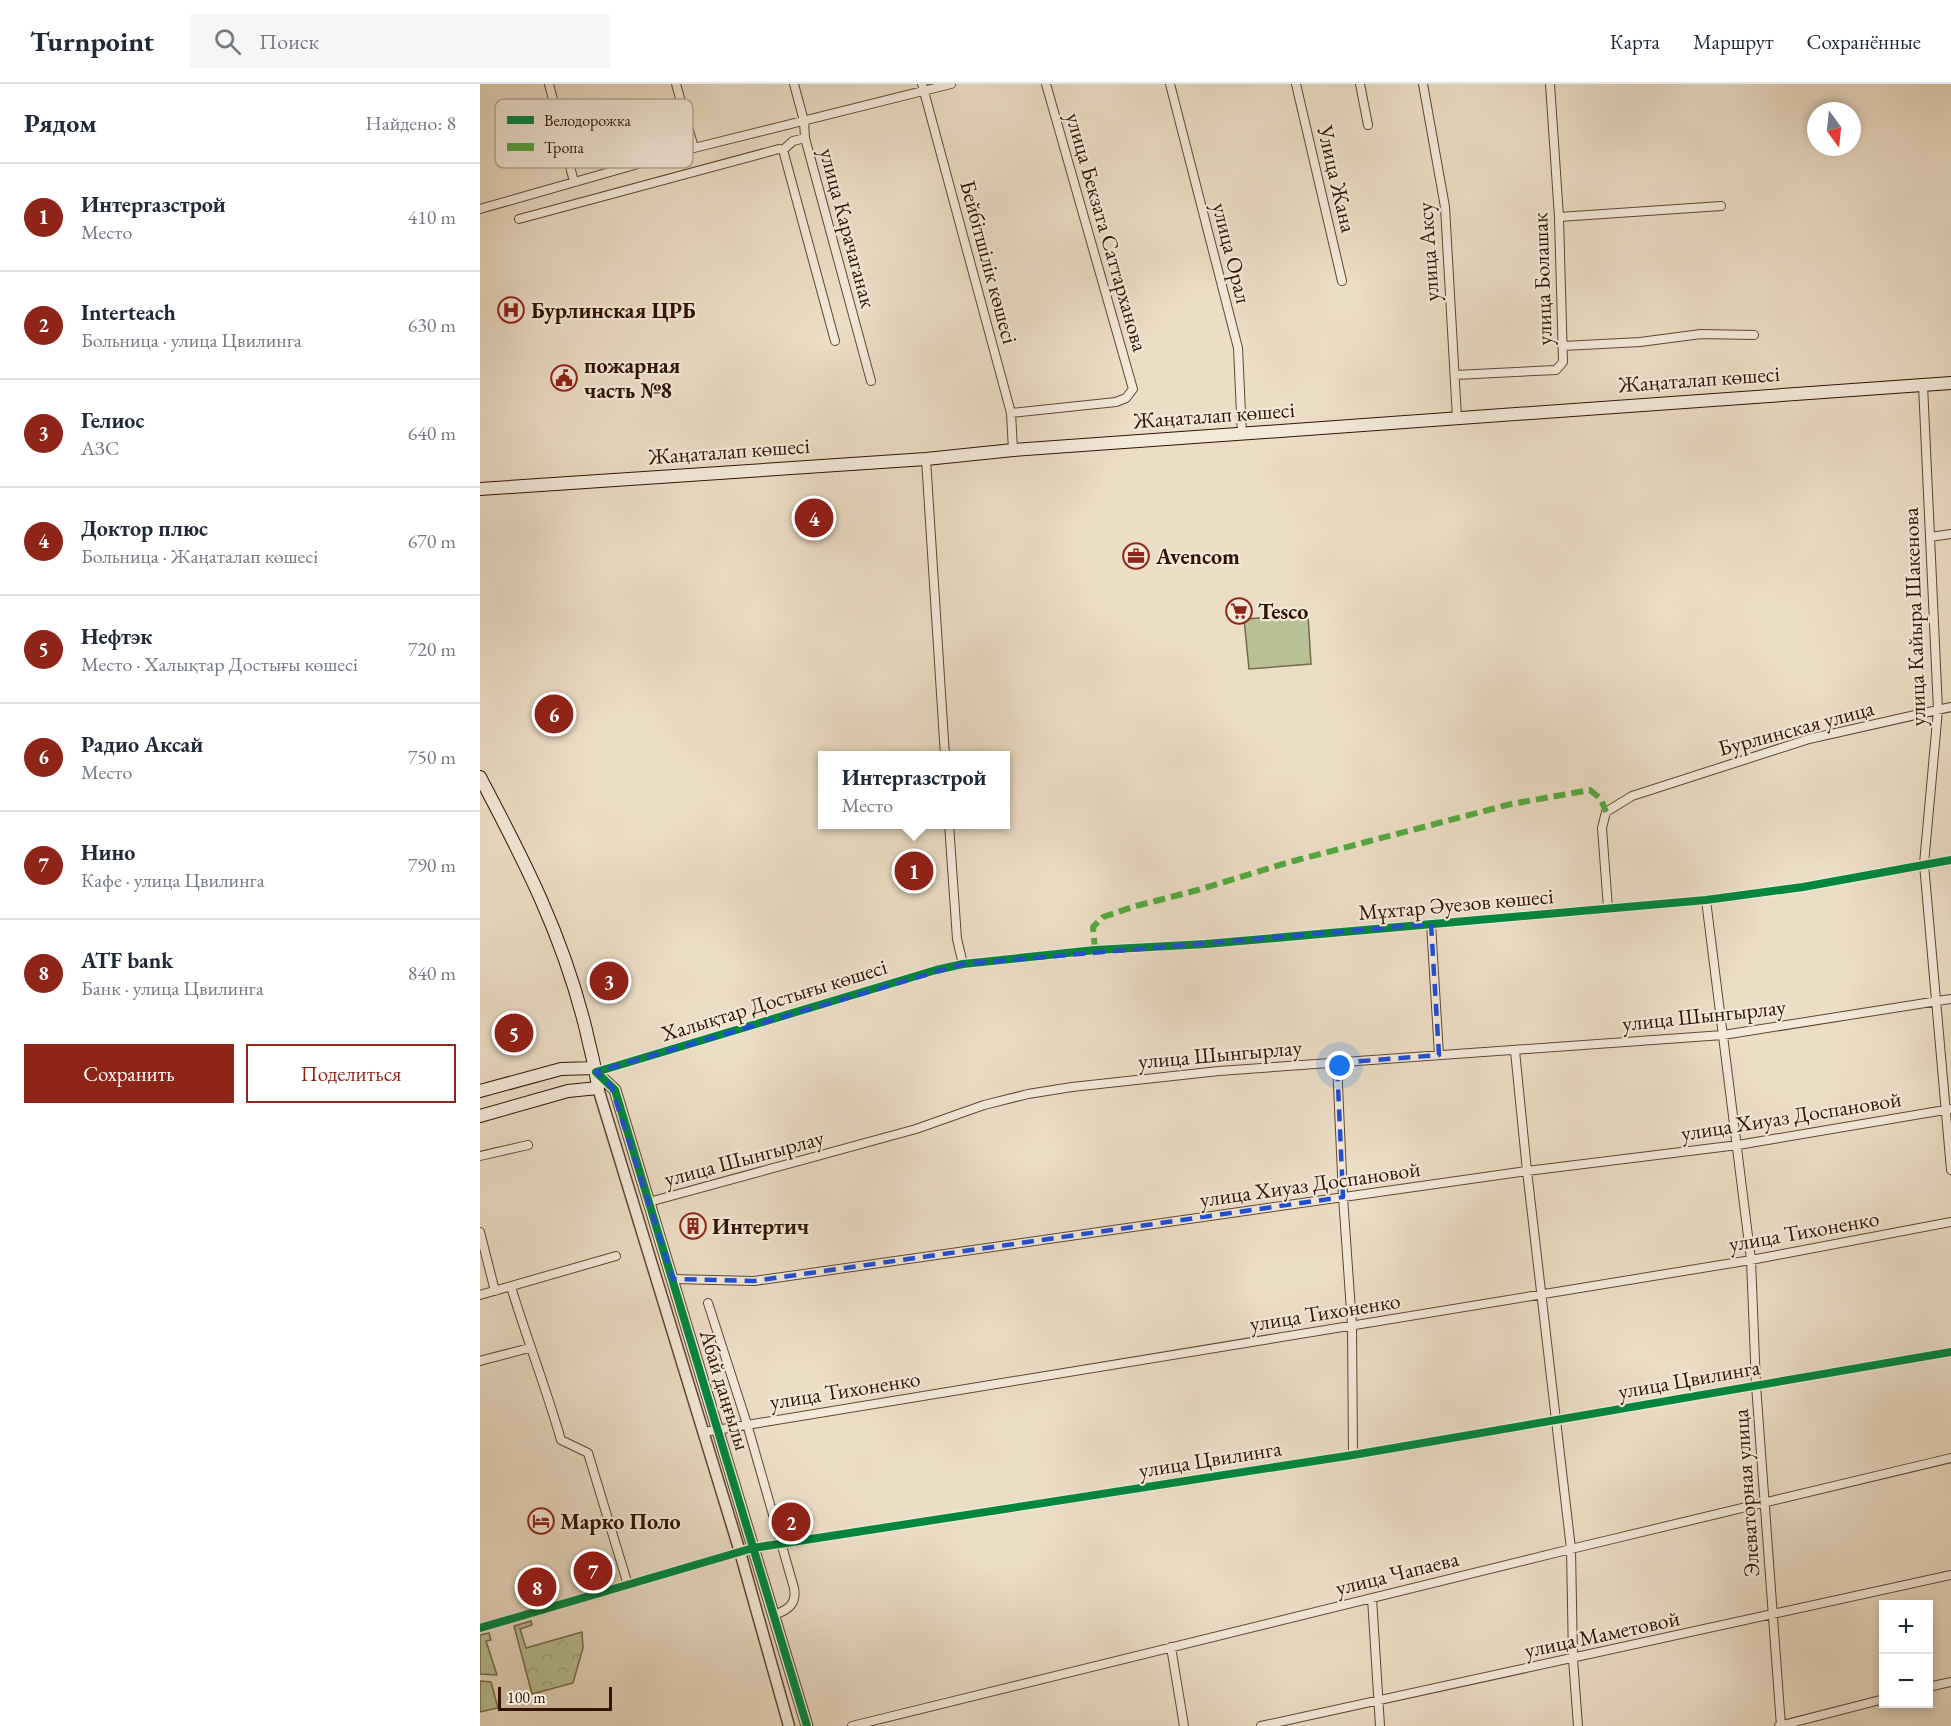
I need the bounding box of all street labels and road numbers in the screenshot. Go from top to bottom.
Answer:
street label: улица Бекзата Саттарханова [1059,109,1155,355]
street label: Улица Жана [1310,122,1363,236]
street label: улица Карачаганак [813,145,883,312]
street label: Бейбітшілік көшесі [953,177,1025,347]
street label: улица Орал [1205,200,1259,307]
street label: улица Аксу [1410,201,1446,303]
street label: улица Болашак [1525,212,1559,346]
street label: Жаңаталап көшесі [1616,359,1781,399]
street label: Жаңаталап көшесі [1131,395,1296,435]
street label: Жаңаталап көшесі [646,431,811,471]
street label: улица Кайыра Шакенова [1896,507,1932,727]
street label: Бурлинская улица [1715,693,1877,763]
street label: Мұхтар Әуезов көшесі [1357,881,1555,927]
street label: Халықтар Достығы көшесі [657,952,891,1048]
street label: улица Шынгырлау [1621,992,1788,1038]
street label: улица Шынгырлау [1137,1032,1303,1076]
street label: улица Хиуаз Доспановой [1679,1084,1904,1148]
street label: улица Шынгырлау [661,1123,827,1193]
street label: улица Хиуаз Доспановой [1198,1154,1423,1214]
street label: улица Тихоненко [1727,1203,1882,1258]
street label: улица Тихоненко [1248,1286,1403,1338]
street label: Абай даңғылы [693,1325,757,1454]
street label: улица Цвилинга [1616,1352,1763,1406]
street label: улица Тихоненко [768,1364,923,1416]
street label: Элеваторная улица [1726,1408,1766,1578]
street label: улица Цвилинга [1137,1433,1284,1485]
street label: улица Чапаева [1332,1544,1462,1602]
street label: улица Маметовой [1522,1603,1683,1665]

